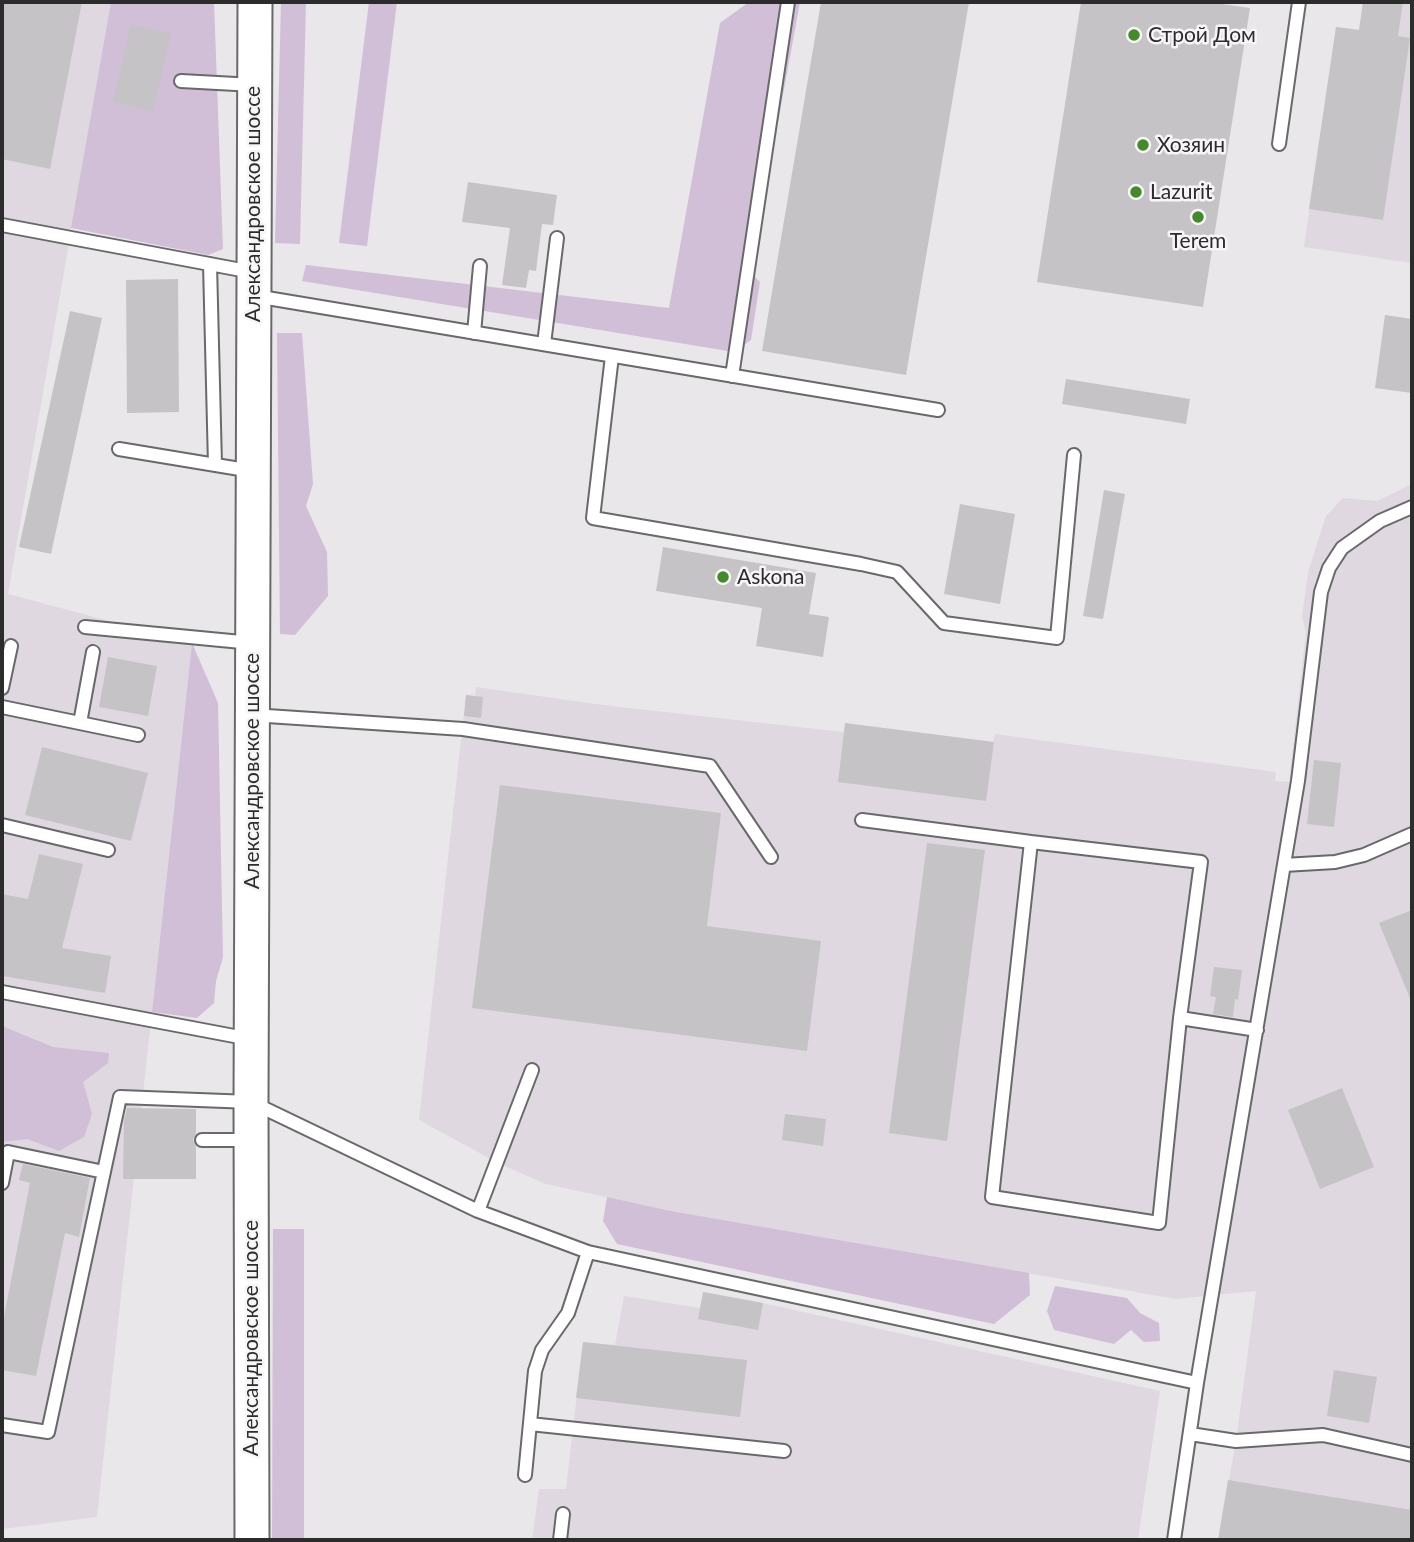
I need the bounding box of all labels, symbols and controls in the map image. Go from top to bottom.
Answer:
place label: Строй Дом [1148,22,1256,48]
marker: Строй Дом [1126,27,1142,43]
street label: Александровское шоссе [240,86,266,322]
place label: Хозяин [1157,132,1225,158]
marker: Хозяин [1135,137,1151,153]
place label: Lazurit [1150,179,1213,205]
marker: Lazurit [1128,184,1144,200]
marker: Terem [1190,209,1206,225]
place label: Terem [1170,228,1226,254]
place label: Askona [737,564,804,590]
marker: Askona [715,569,731,585]
street label: Александровское шоссе [239,653,265,889]
street label: Александровское шоссе [238,1220,264,1456]

